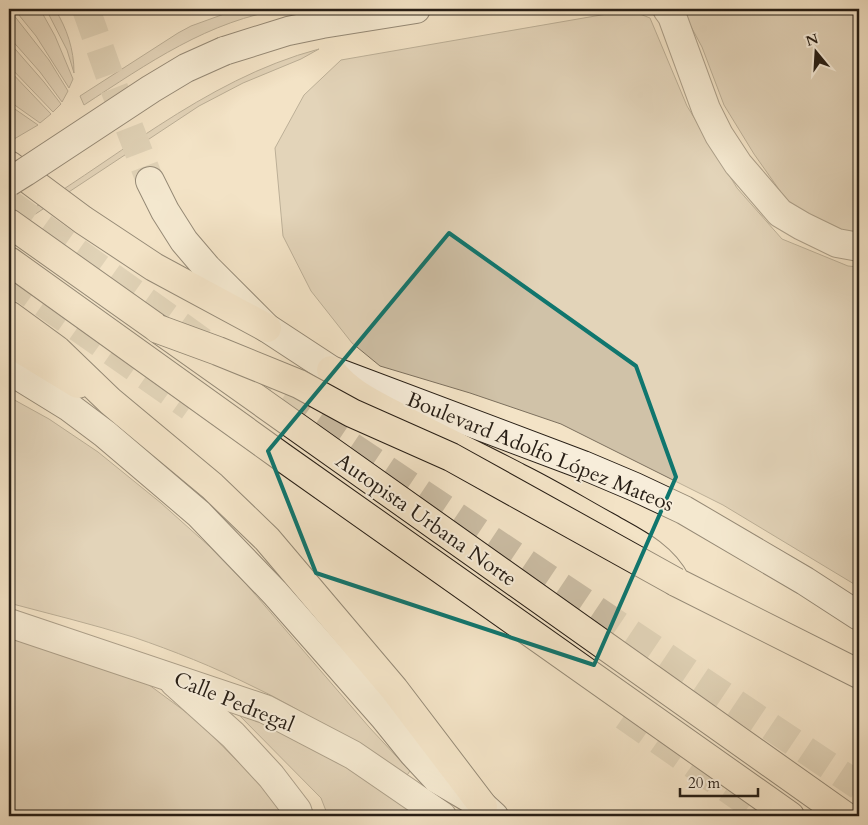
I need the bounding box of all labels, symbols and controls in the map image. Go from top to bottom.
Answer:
north arrow [790,28,840,78]
text: N [803,29,821,51]
street label: Boulevard Adolfo López Mateos [402,385,678,519]
street label: Autopista Urbana Norte [330,447,522,593]
street label: Calle Pedregal [169,665,299,739]
scale bar [680,765,758,797]
text: 20 m [688,773,720,793]

